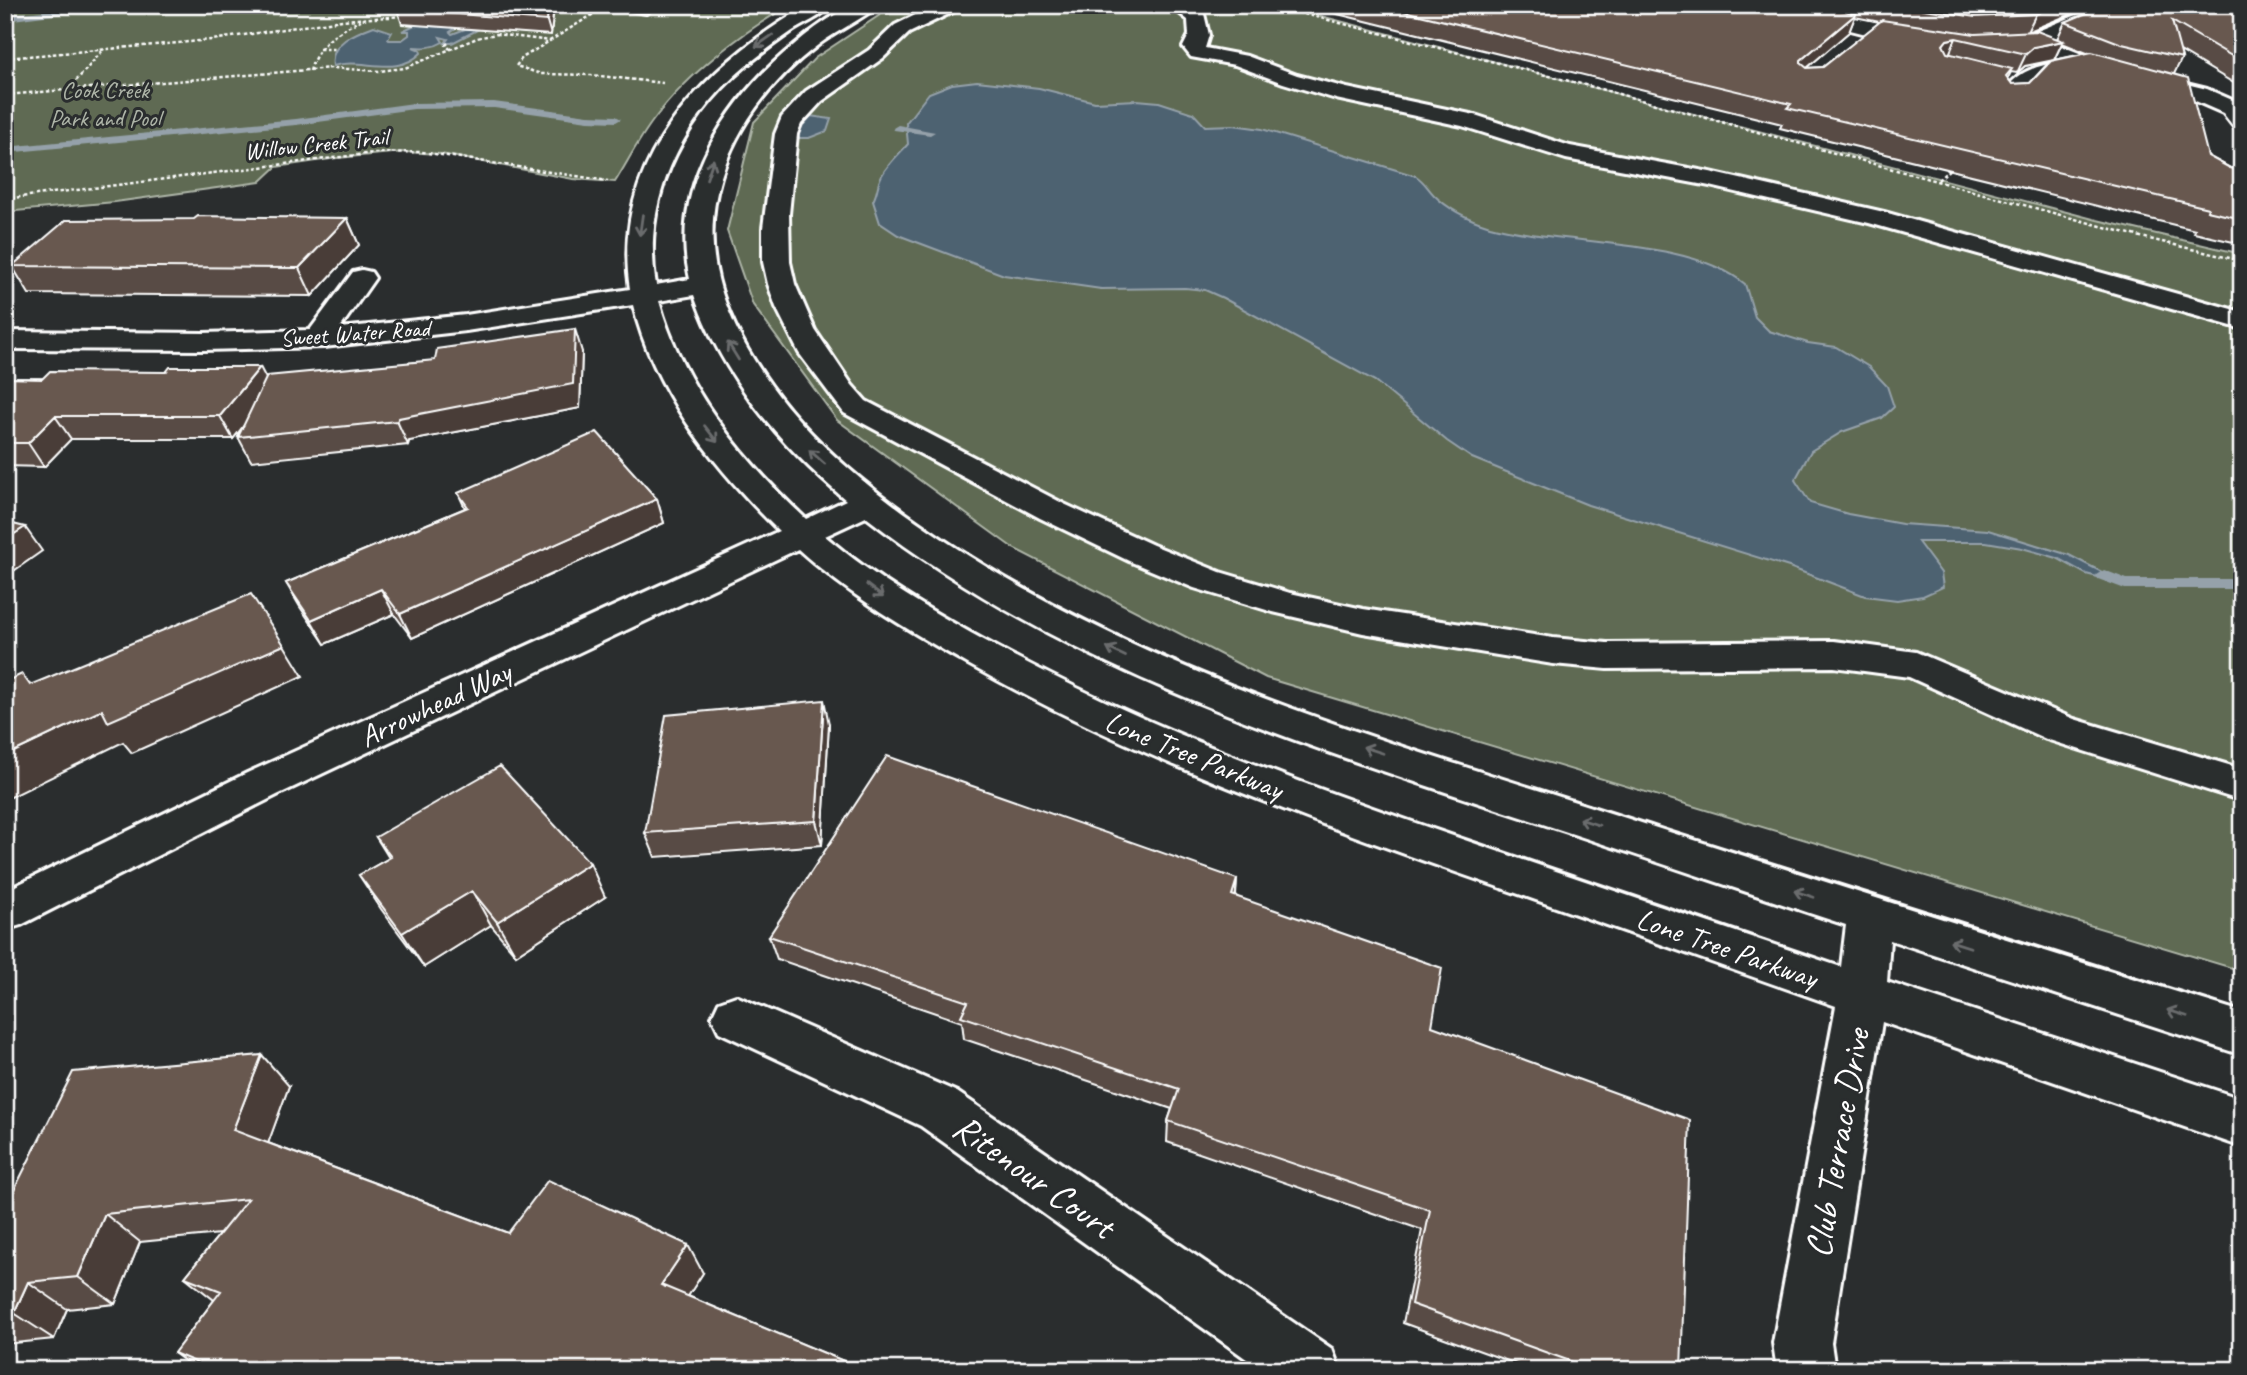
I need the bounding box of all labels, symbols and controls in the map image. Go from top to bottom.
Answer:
one-way arrow [755,34,774,48]
park label: Cook Creek Park and Pool [50,75,164,133]
street label: Willow Creek Trail [243,121,393,166]
one-way arrow [705,158,717,180]
one-way arrow [634,213,647,235]
street label: Sweet Water Road [279,313,434,353]
one-way arrow [726,341,740,361]
one-way arrow [704,424,719,443]
one-way arrow [808,449,826,465]
one-way arrow [865,583,884,598]
one-way arrow [1106,644,1127,658]
street label: Arrowhead Way [353,651,519,756]
street label: Lone Tree Parkway [1100,702,1291,809]
one-way arrow [1362,743,1384,756]
one-way arrow [1578,815,1600,827]
one-way arrow [1794,887,1816,899]
street label: Lone Tree Parkway [1632,899,1825,998]
one-way arrow [1949,937,1971,950]
one-way arrow [2166,1006,2188,1018]
street label: Club Terrace Drive [1794,1023,1881,1261]
street label: Ritenour Court [944,1103,1127,1251]

